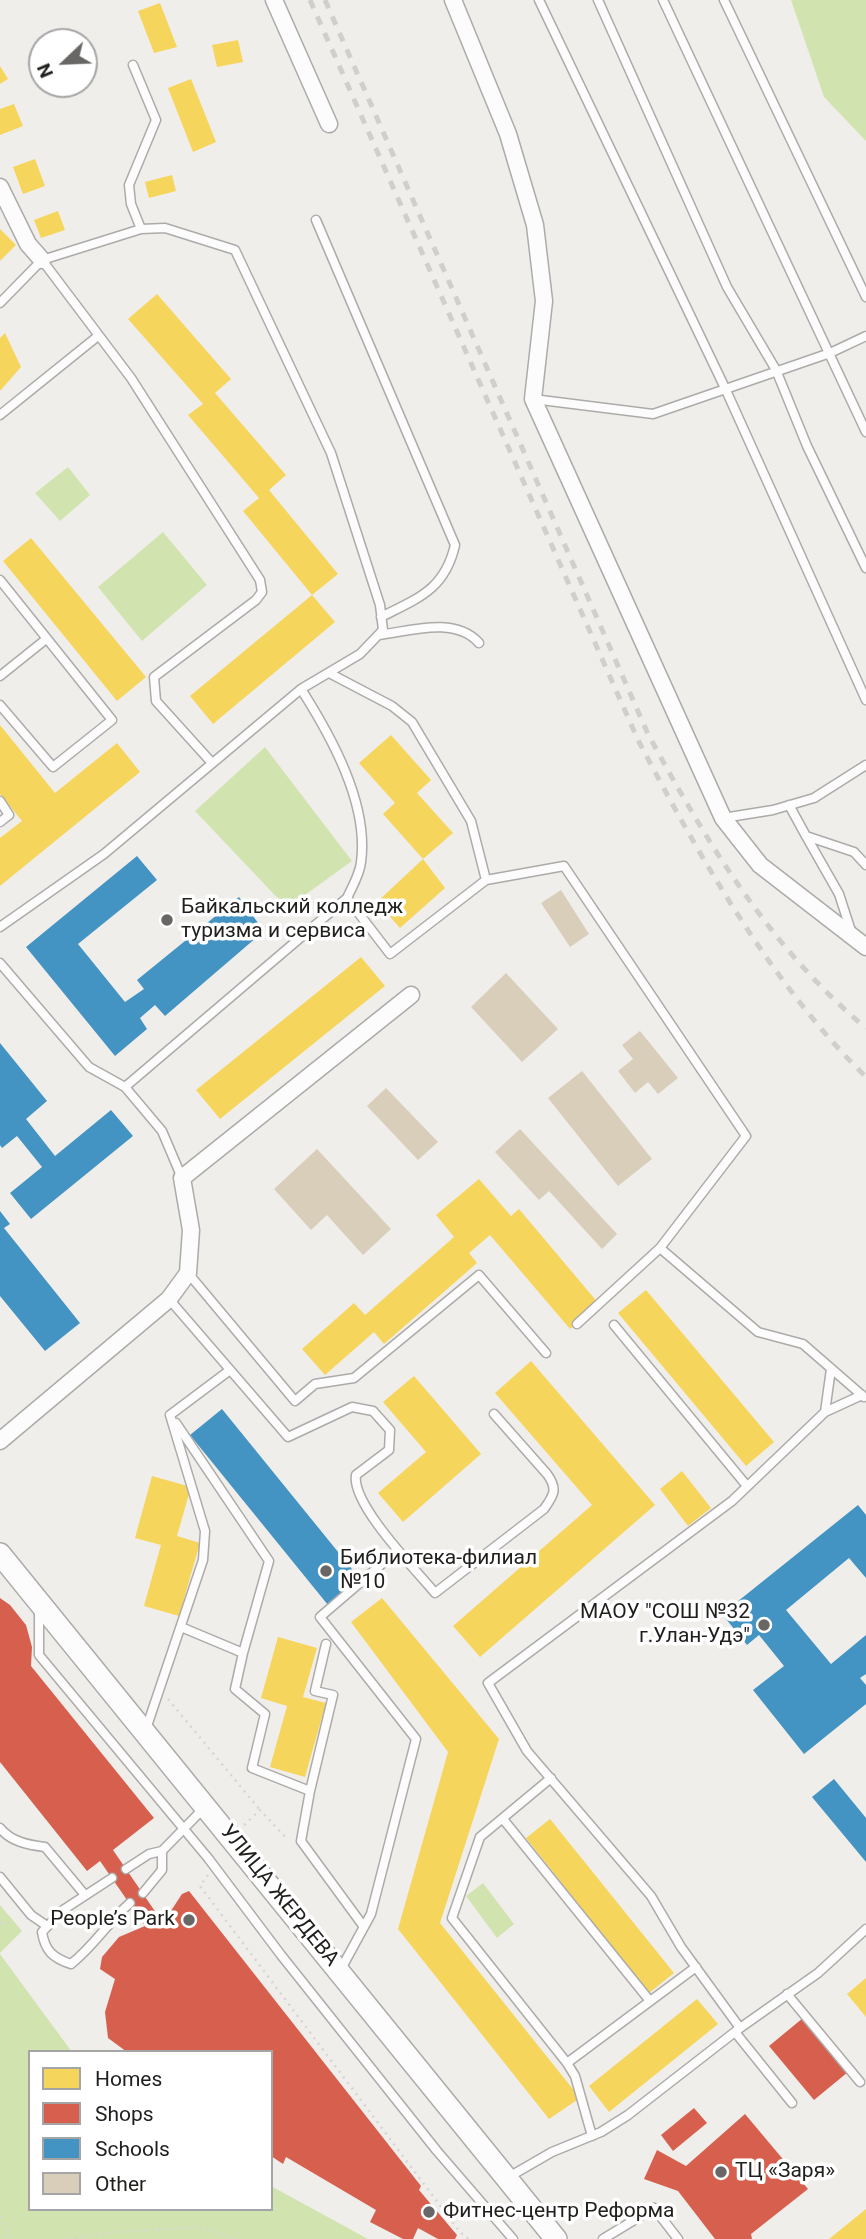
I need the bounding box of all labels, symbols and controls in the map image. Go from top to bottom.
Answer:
north arrow [28,28,98,98]
text: N [32,60,58,81]
place label: Байкальский колледж туризма и сервиса [181,895,403,945]
marker: Байкальский колледж туризма и сервиса [159,912,175,928]
place label: Библиотека-филиал №10 [340,1546,537,1596]
marker: Библиотека-филиал №10 [318,1563,334,1579]
place label: МАОУ "СОШ №32 г.Улан-Удэ" [580,1600,750,1650]
marker: МАОУ "СОШ №32 г.Улан-Удэ" [756,1617,772,1633]
street label: УЛИЦА ЖЕРДЕВА [214,1820,344,1972]
place label: People’s Park [50,1907,175,1933]
marker: People’s Park [181,1912,197,1928]
legend [28,2050,273,2211]
text: Homes [95,2067,162,2091]
text: Shops [95,2102,154,2126]
text: Schools [95,2137,170,2161]
place label: ТЦ «Заря» [735,2159,835,2185]
marker: ТЦ «Заря» [713,2164,729,2180]
text: Other [95,2172,146,2196]
place label: Фитнес-центр Реформа [443,2199,675,2225]
marker: Фитнес-центр Реформа [421,2204,437,2220]

